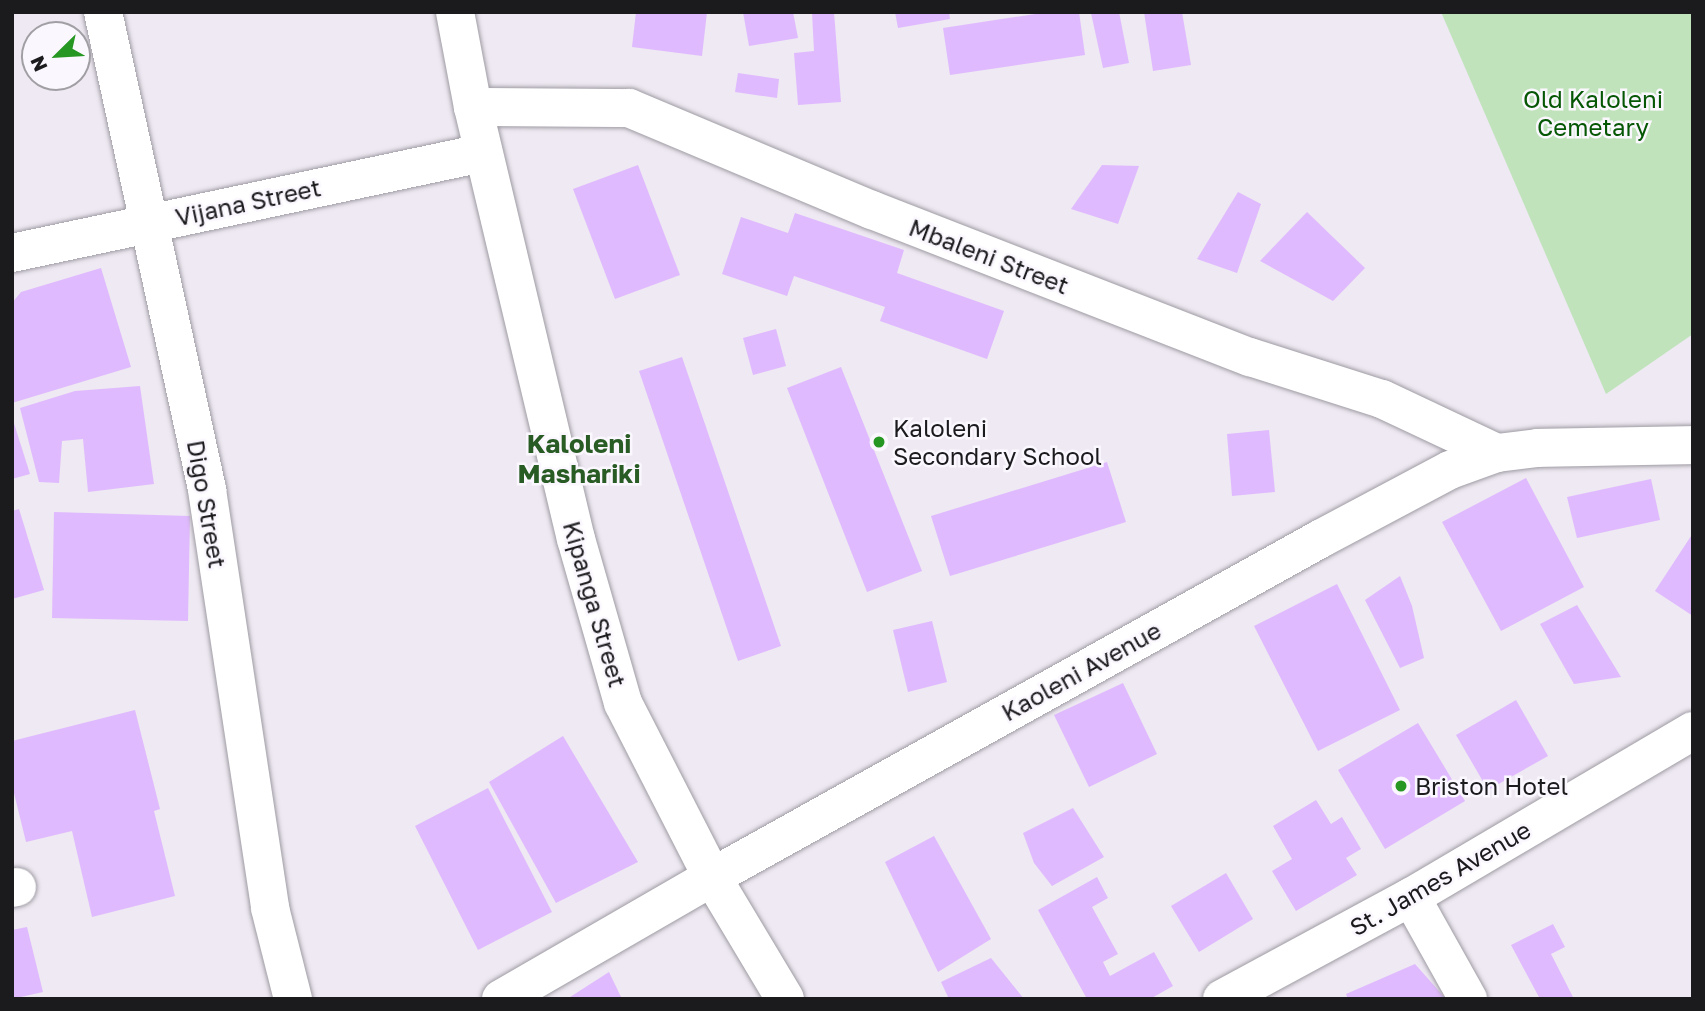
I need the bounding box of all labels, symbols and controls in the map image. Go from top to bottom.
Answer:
north arrow [21,21,91,91]
text: N [25,53,52,75]
park label: Old Kaloleni Cemetary [1523,85,1663,141]
street label: Vijana Street [173,173,323,231]
street label: Mbaleni Street [905,212,1073,300]
place label: Kaloleni Secondary School [893,414,1102,470]
district label: Kaloleni Mashariki [517,428,641,490]
marker: Kaloleni Secondary School [871,434,887,450]
street label: Digo Street [182,438,232,570]
street label: Kipanga Street [558,518,632,690]
street label: Kaoleni Avenue [996,615,1166,727]
place label: Briston Hotel [1415,772,1568,800]
marker: Briston Hotel [1393,778,1409,794]
street label: St. James Avenue [1345,815,1535,941]

